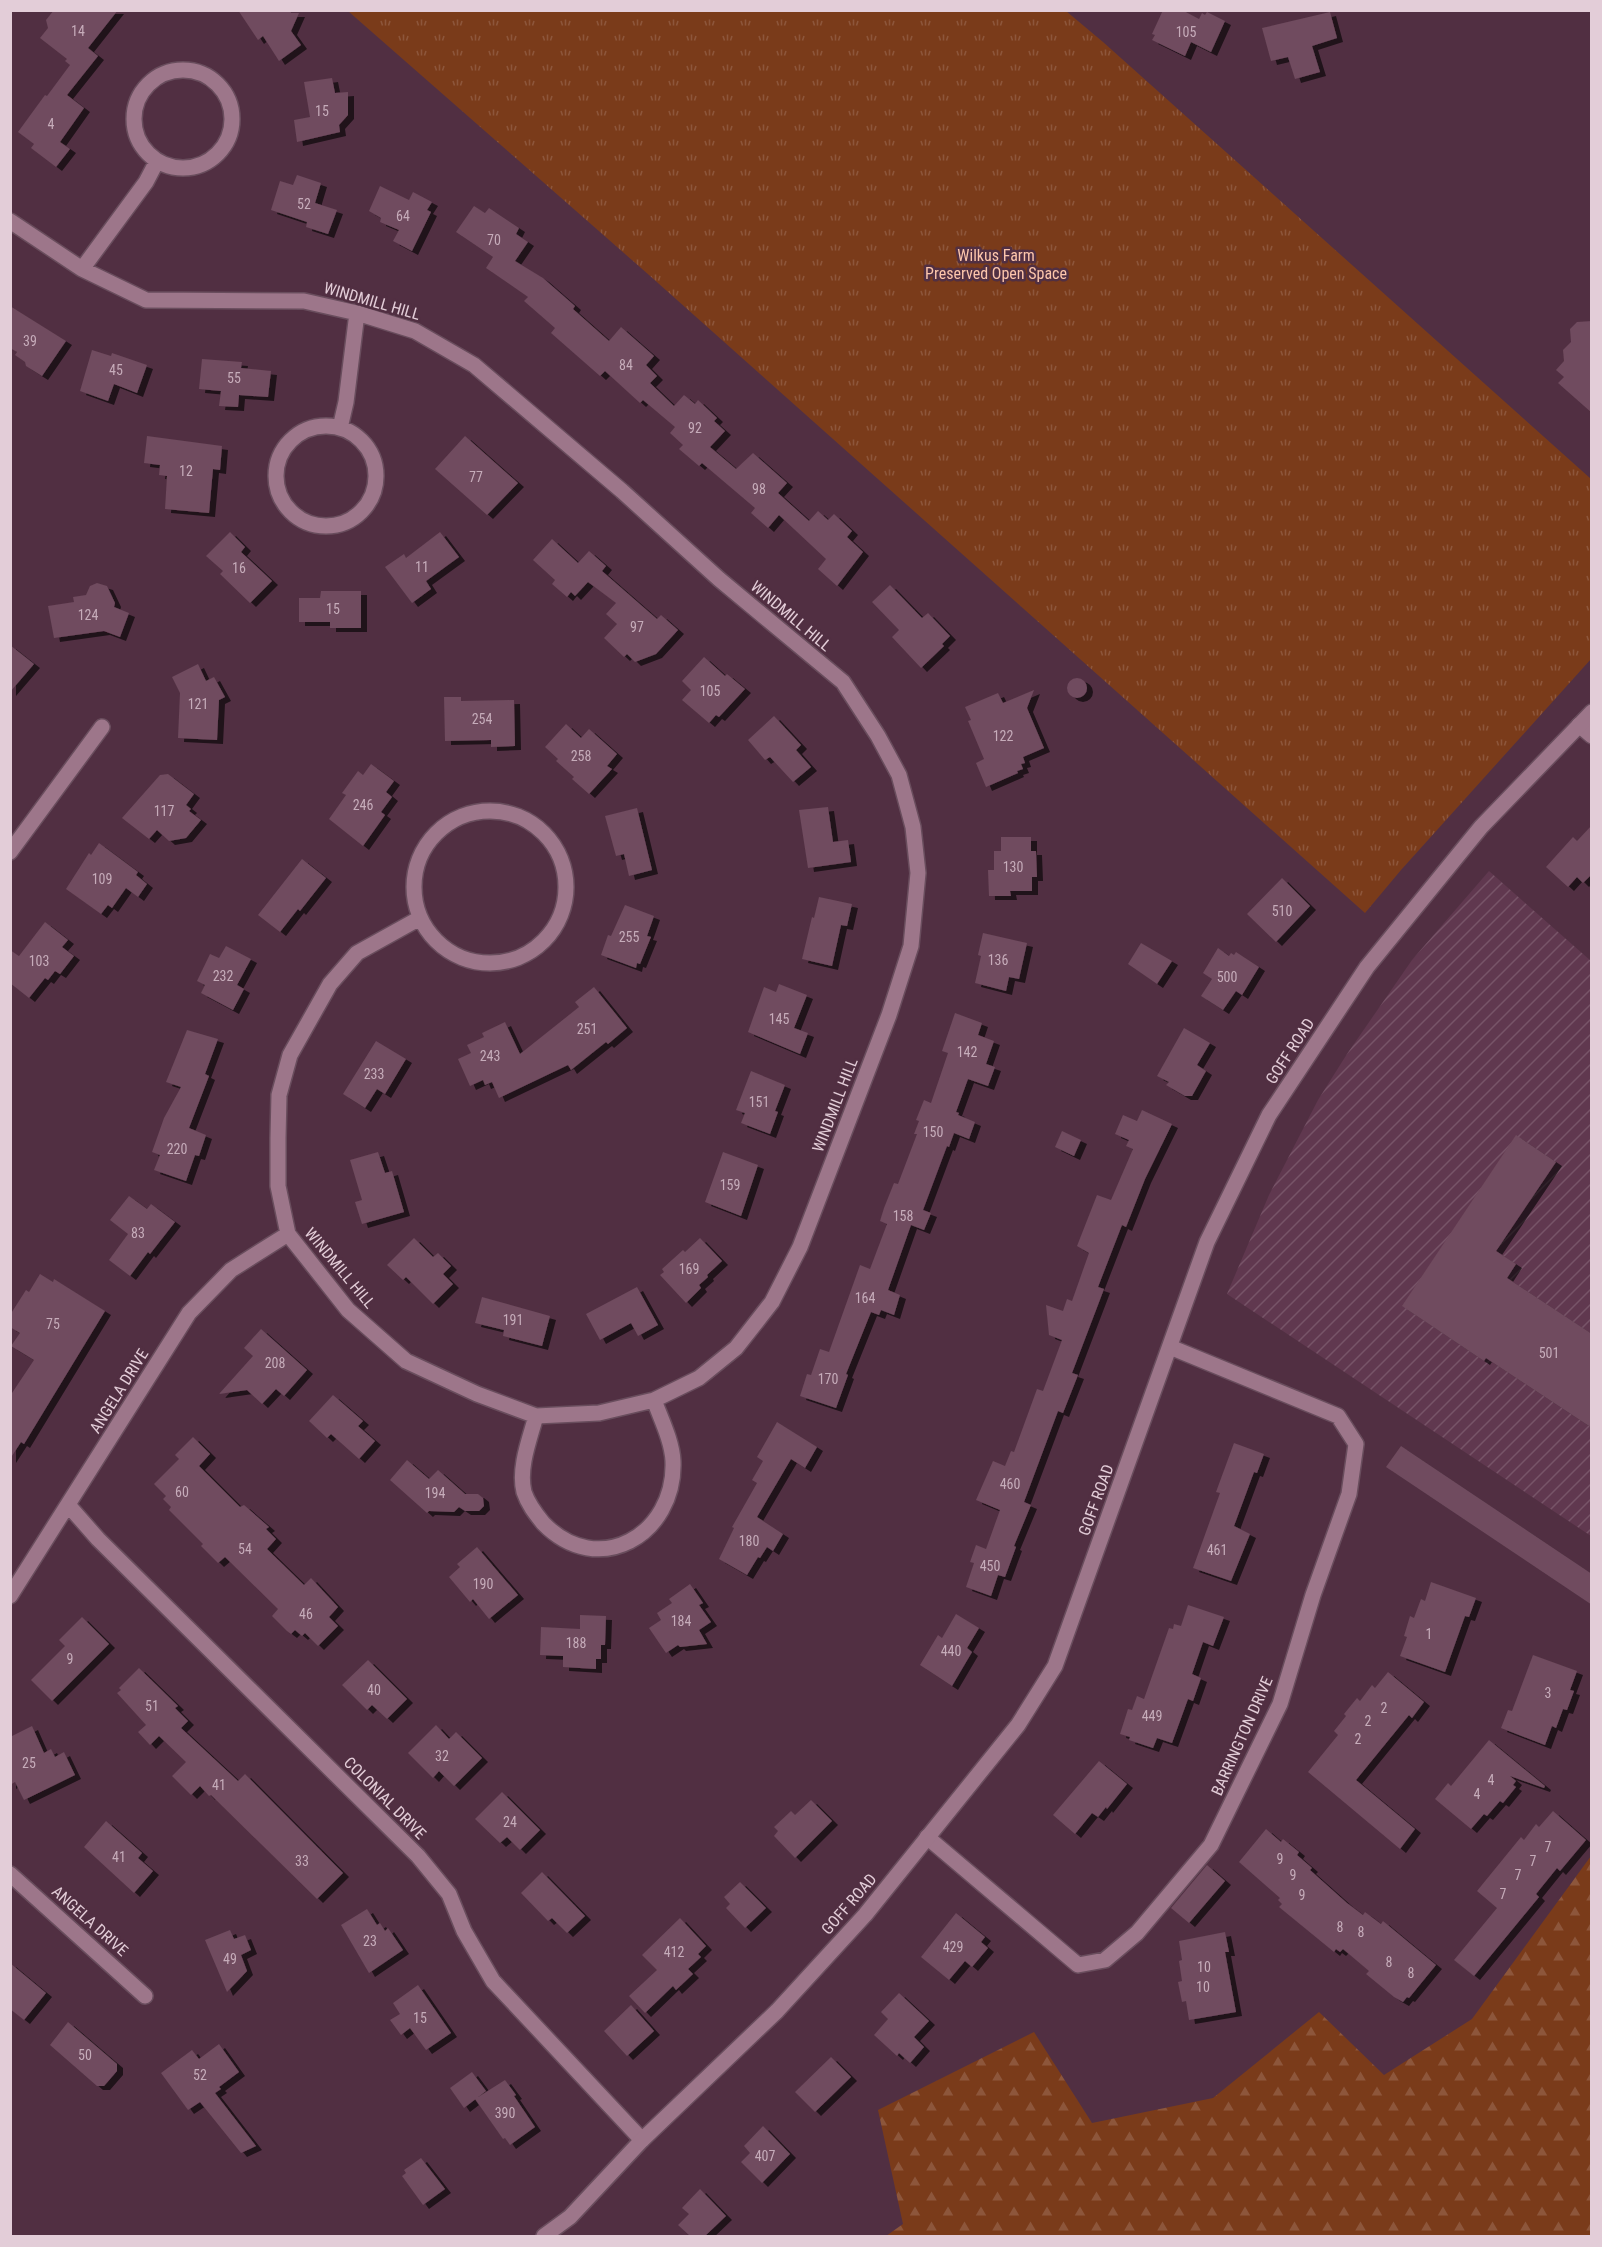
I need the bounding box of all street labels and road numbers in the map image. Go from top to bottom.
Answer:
street label: WINDMILL HILL [322,278,423,324]
street label: WINDMILL HILL [747,577,835,655]
street label: GOFF ROAD [1262,1015,1318,1087]
street label: WINDMILL HILL [808,1055,862,1155]
street label: WINDMILL HILL [301,1224,379,1312]
street label: ANGELA DRIVE [86,1345,152,1437]
street label: GOFF ROAD [1074,1462,1118,1538]
street label: BARRINGTON DRIVE [1207,1674,1277,1798]
street label: COLONIAL DRIVE [340,1753,430,1843]
street label: GOFF ROAD [817,1870,881,1938]
street label: ANGELA DRIVE [48,1882,132,1960]

